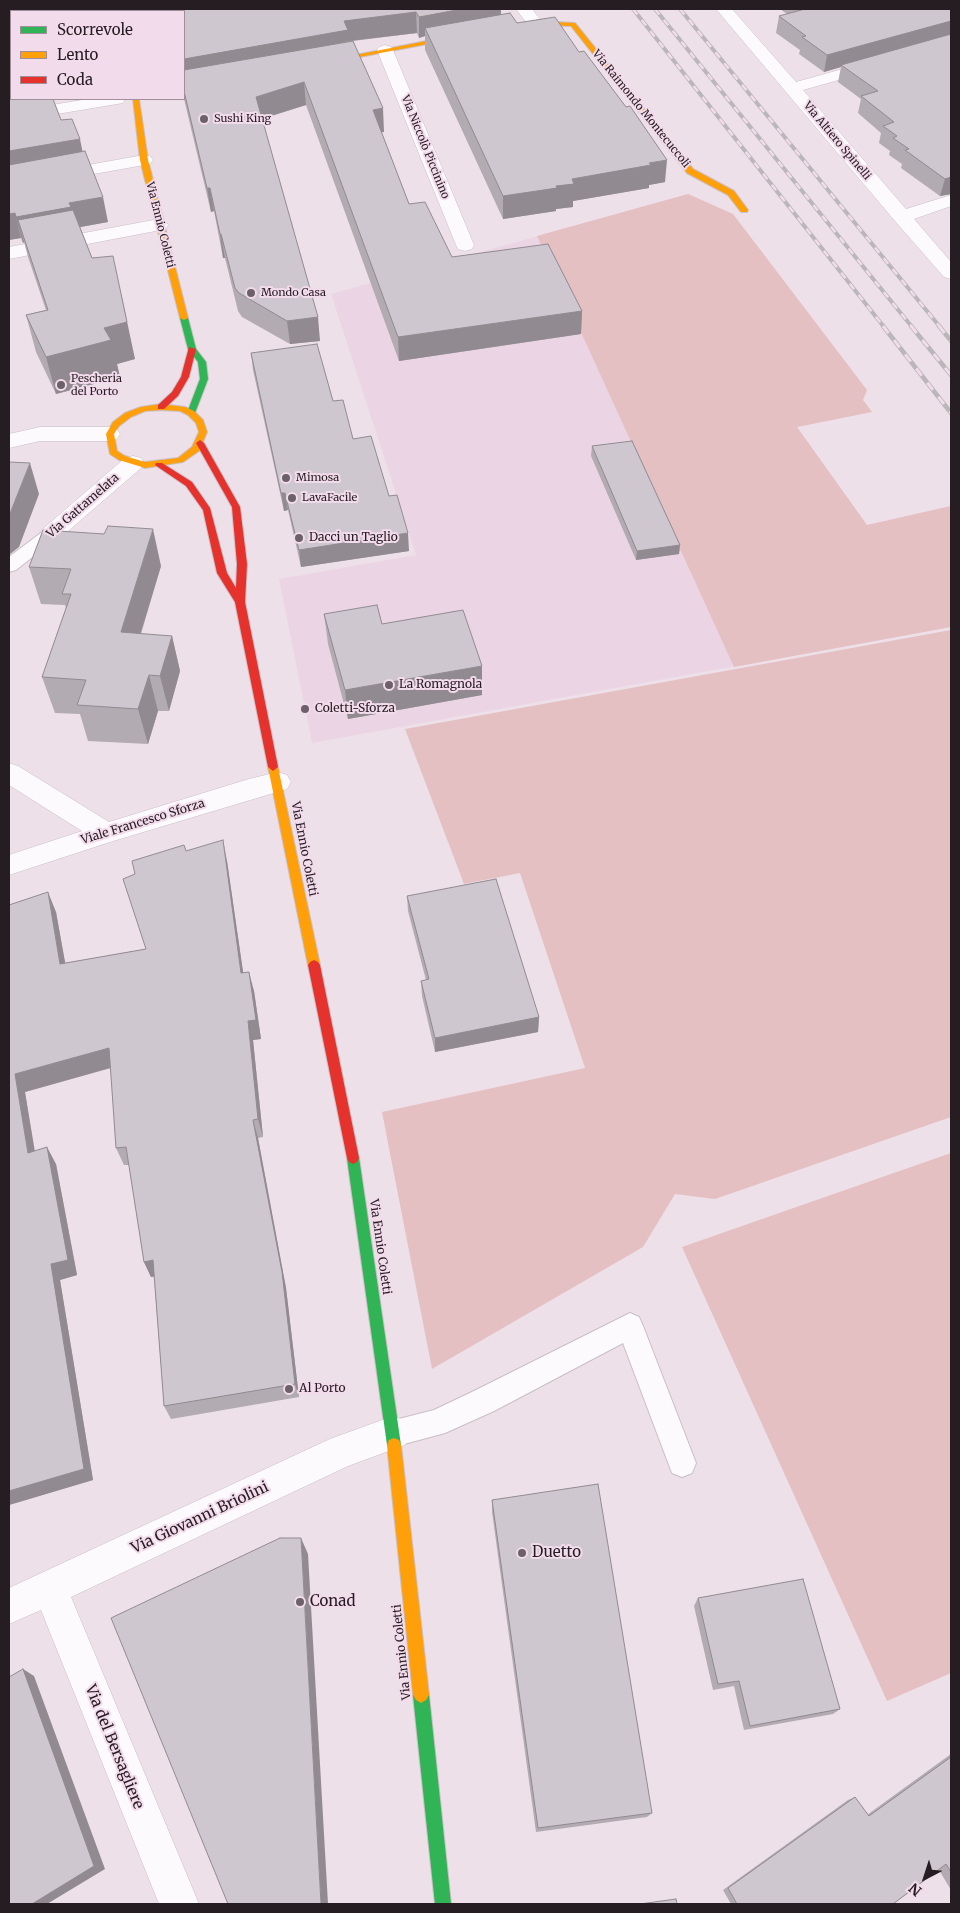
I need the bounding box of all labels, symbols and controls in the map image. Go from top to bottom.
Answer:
legend [10,10,185,100]
text: Scorrevole [57,20,133,39]
text: Lento [57,45,98,64]
street label: Via Raimondo Montecuccoli [589,47,693,171]
text: Coda [57,70,93,89]
street label: Via Niccolò Piccinino [398,93,452,201]
street label: Via Altiero Spinelli [800,99,874,183]
place label: Sushi King [214,112,271,126]
marker: Sushi King [198,113,210,125]
street label: Via Ennio Coletti [143,181,177,269]
place label: Mondo Casa [261,286,326,300]
marker: Mondo Casa [245,287,257,299]
place label: Pescheria del Porto [71,372,122,398]
marker: Pescheria del Porto [55,379,67,391]
street label: Via Gattamelata [44,471,122,541]
place label: Mimosa [296,471,339,485]
marker: Mimosa [280,472,292,484]
place label: LavaFacile [302,491,357,505]
marker: LavaFacile [286,492,298,504]
place label: Dacci un Taglio [309,531,398,545]
marker: Dacci un Taglio [293,532,305,544]
place label: La Romagnola [399,678,482,692]
marker: La Romagnola [383,679,395,691]
place label: Coletti-Sforza [315,702,395,716]
marker: Coletti-Sforza [299,703,311,715]
street label: Viale Francesco Sforza [79,796,207,848]
street label: Via Ennio Coletti [288,800,320,898]
street label: Via Ennio Coletti [366,1198,394,1296]
place label: Al Porto [299,1382,346,1396]
marker: Al Porto [283,1383,295,1395]
street label: Via Giovanni Briolini [128,1478,272,1558]
place label: Duetto [532,1544,581,1562]
marker: Duetto [516,1547,528,1559]
place label: Conad [310,1593,355,1611]
marker: Conad [294,1596,306,1608]
street label: Via Ennio Coletti [390,1603,414,1701]
street label: Via del Bersagliere [81,1682,147,1812]
north arrow [900,1853,950,1903]
text: N [905,1879,925,1900]

